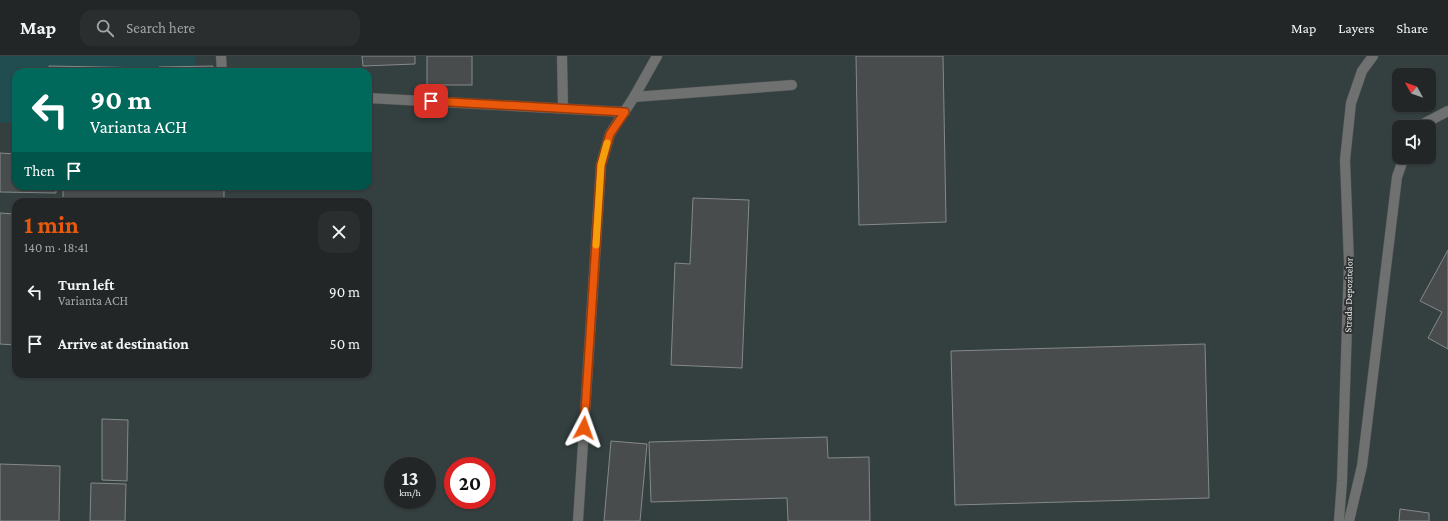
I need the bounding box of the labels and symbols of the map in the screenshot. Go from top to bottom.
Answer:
north arrow [1392,68,1436,112]
pin [414,84,448,118]
street label: Strada Depozitelor [1342,257,1355,332]
position arrow [563,407,605,449]
speed limit sign: 20 [444,457,496,509]

